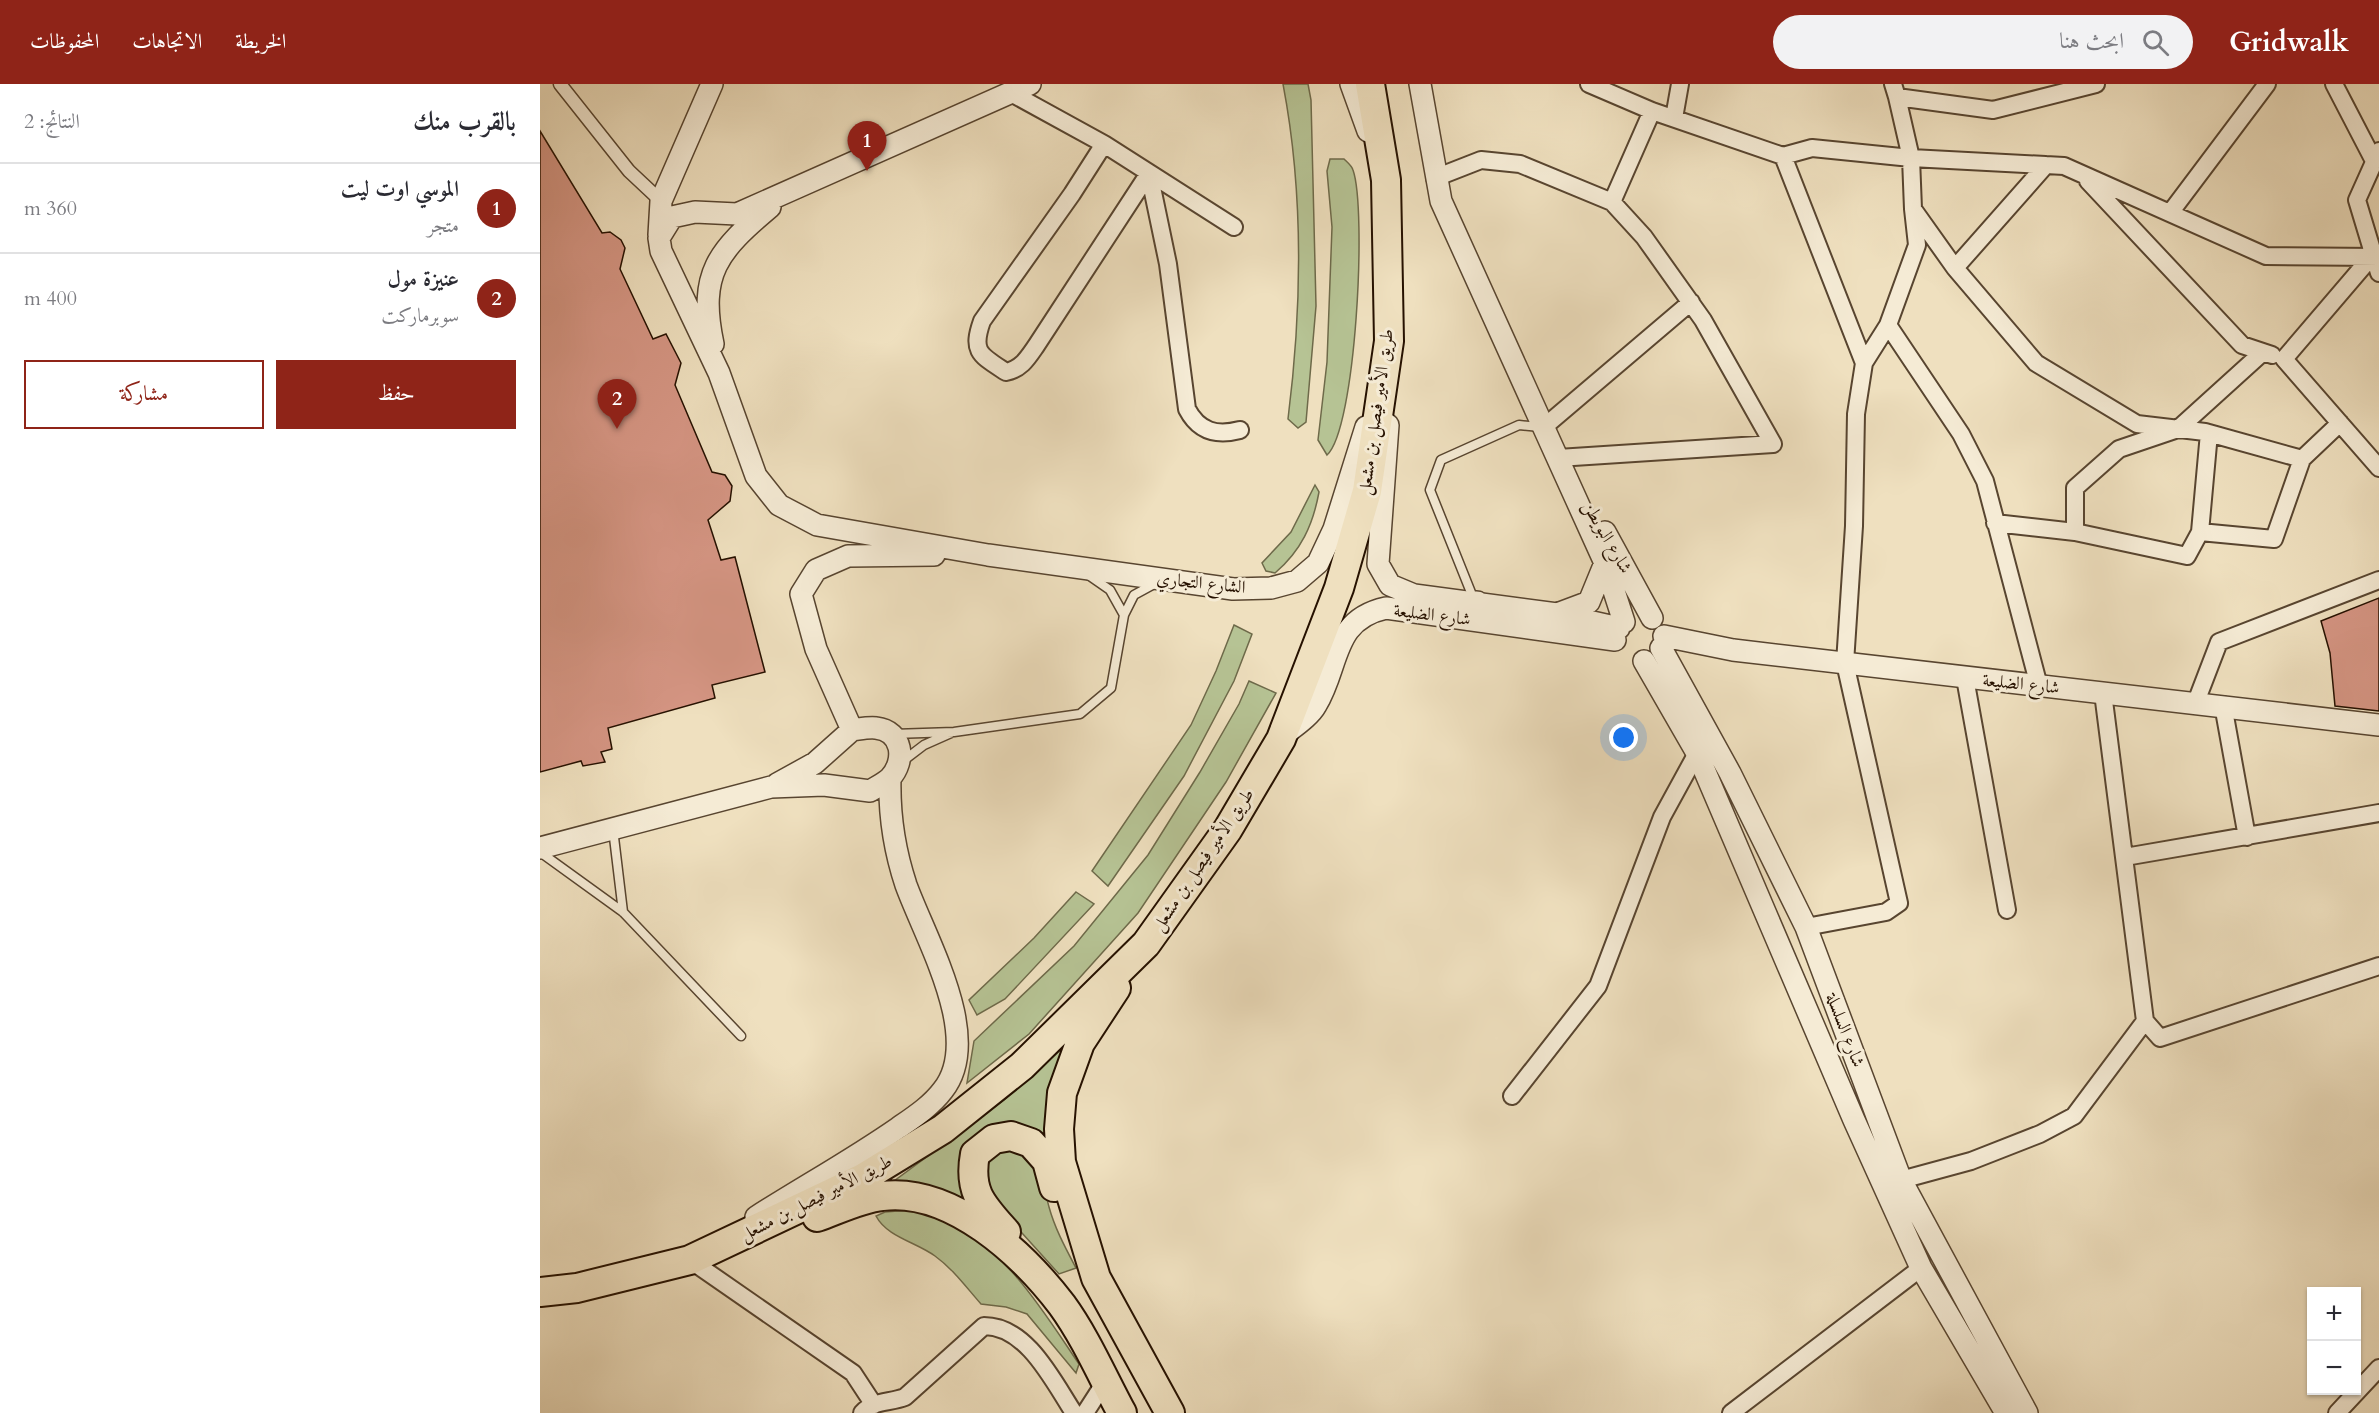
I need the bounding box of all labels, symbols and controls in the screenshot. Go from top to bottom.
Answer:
search box [1773,15,2193,69]
text: Gridwalk [2229,23,2349,61]
text: ابحث هنا [2059,26,2124,56]
icon: search [2139,26,2172,59]
text: المحفوظات [30,27,99,56]
text: الاتجاهات [132,27,202,56]
text: الخريطة [235,27,286,56]
text: بالقرب منك [413,104,516,139]
text: النتائج: 2 [24,108,80,135]
pin: 1 [848,122,886,171]
text: الموسي اوت ليت [341,174,459,204]
text: 360 m [24,195,77,222]
text: 1 [491,195,502,222]
text: متجر [427,212,459,239]
text: عنيزة مول [388,264,459,294]
text: 400 m [24,285,77,312]
text: 2 [491,285,502,312]
text: سوبرماركت [381,302,459,329]
street label: طريق الأمير فيصل بن مشعل [1351,327,1400,497]
button: مشاركة [24,360,264,429]
button: حفظ [276,360,516,429]
pin: 2 [598,380,637,429]
street label: شارع البويطن [1574,496,1638,579]
street label: الشارع التجاري [1155,566,1247,602]
street label: شارع الضليعة [1392,598,1472,634]
street label: شارع الضليعة [1981,668,2061,702]
your location [1609,723,1638,752]
street label: طريق الأمير فيصل بن مشعل [1145,783,1260,937]
street label: شارع السلسلة [1817,988,1871,1072]
street label: طريق الأمير فيصل بن مشعل [735,1148,896,1247]
map controls [2307,1287,2361,1395]
button: + [2307,1287,2361,1341]
button: − [2307,1341,2361,1395]

